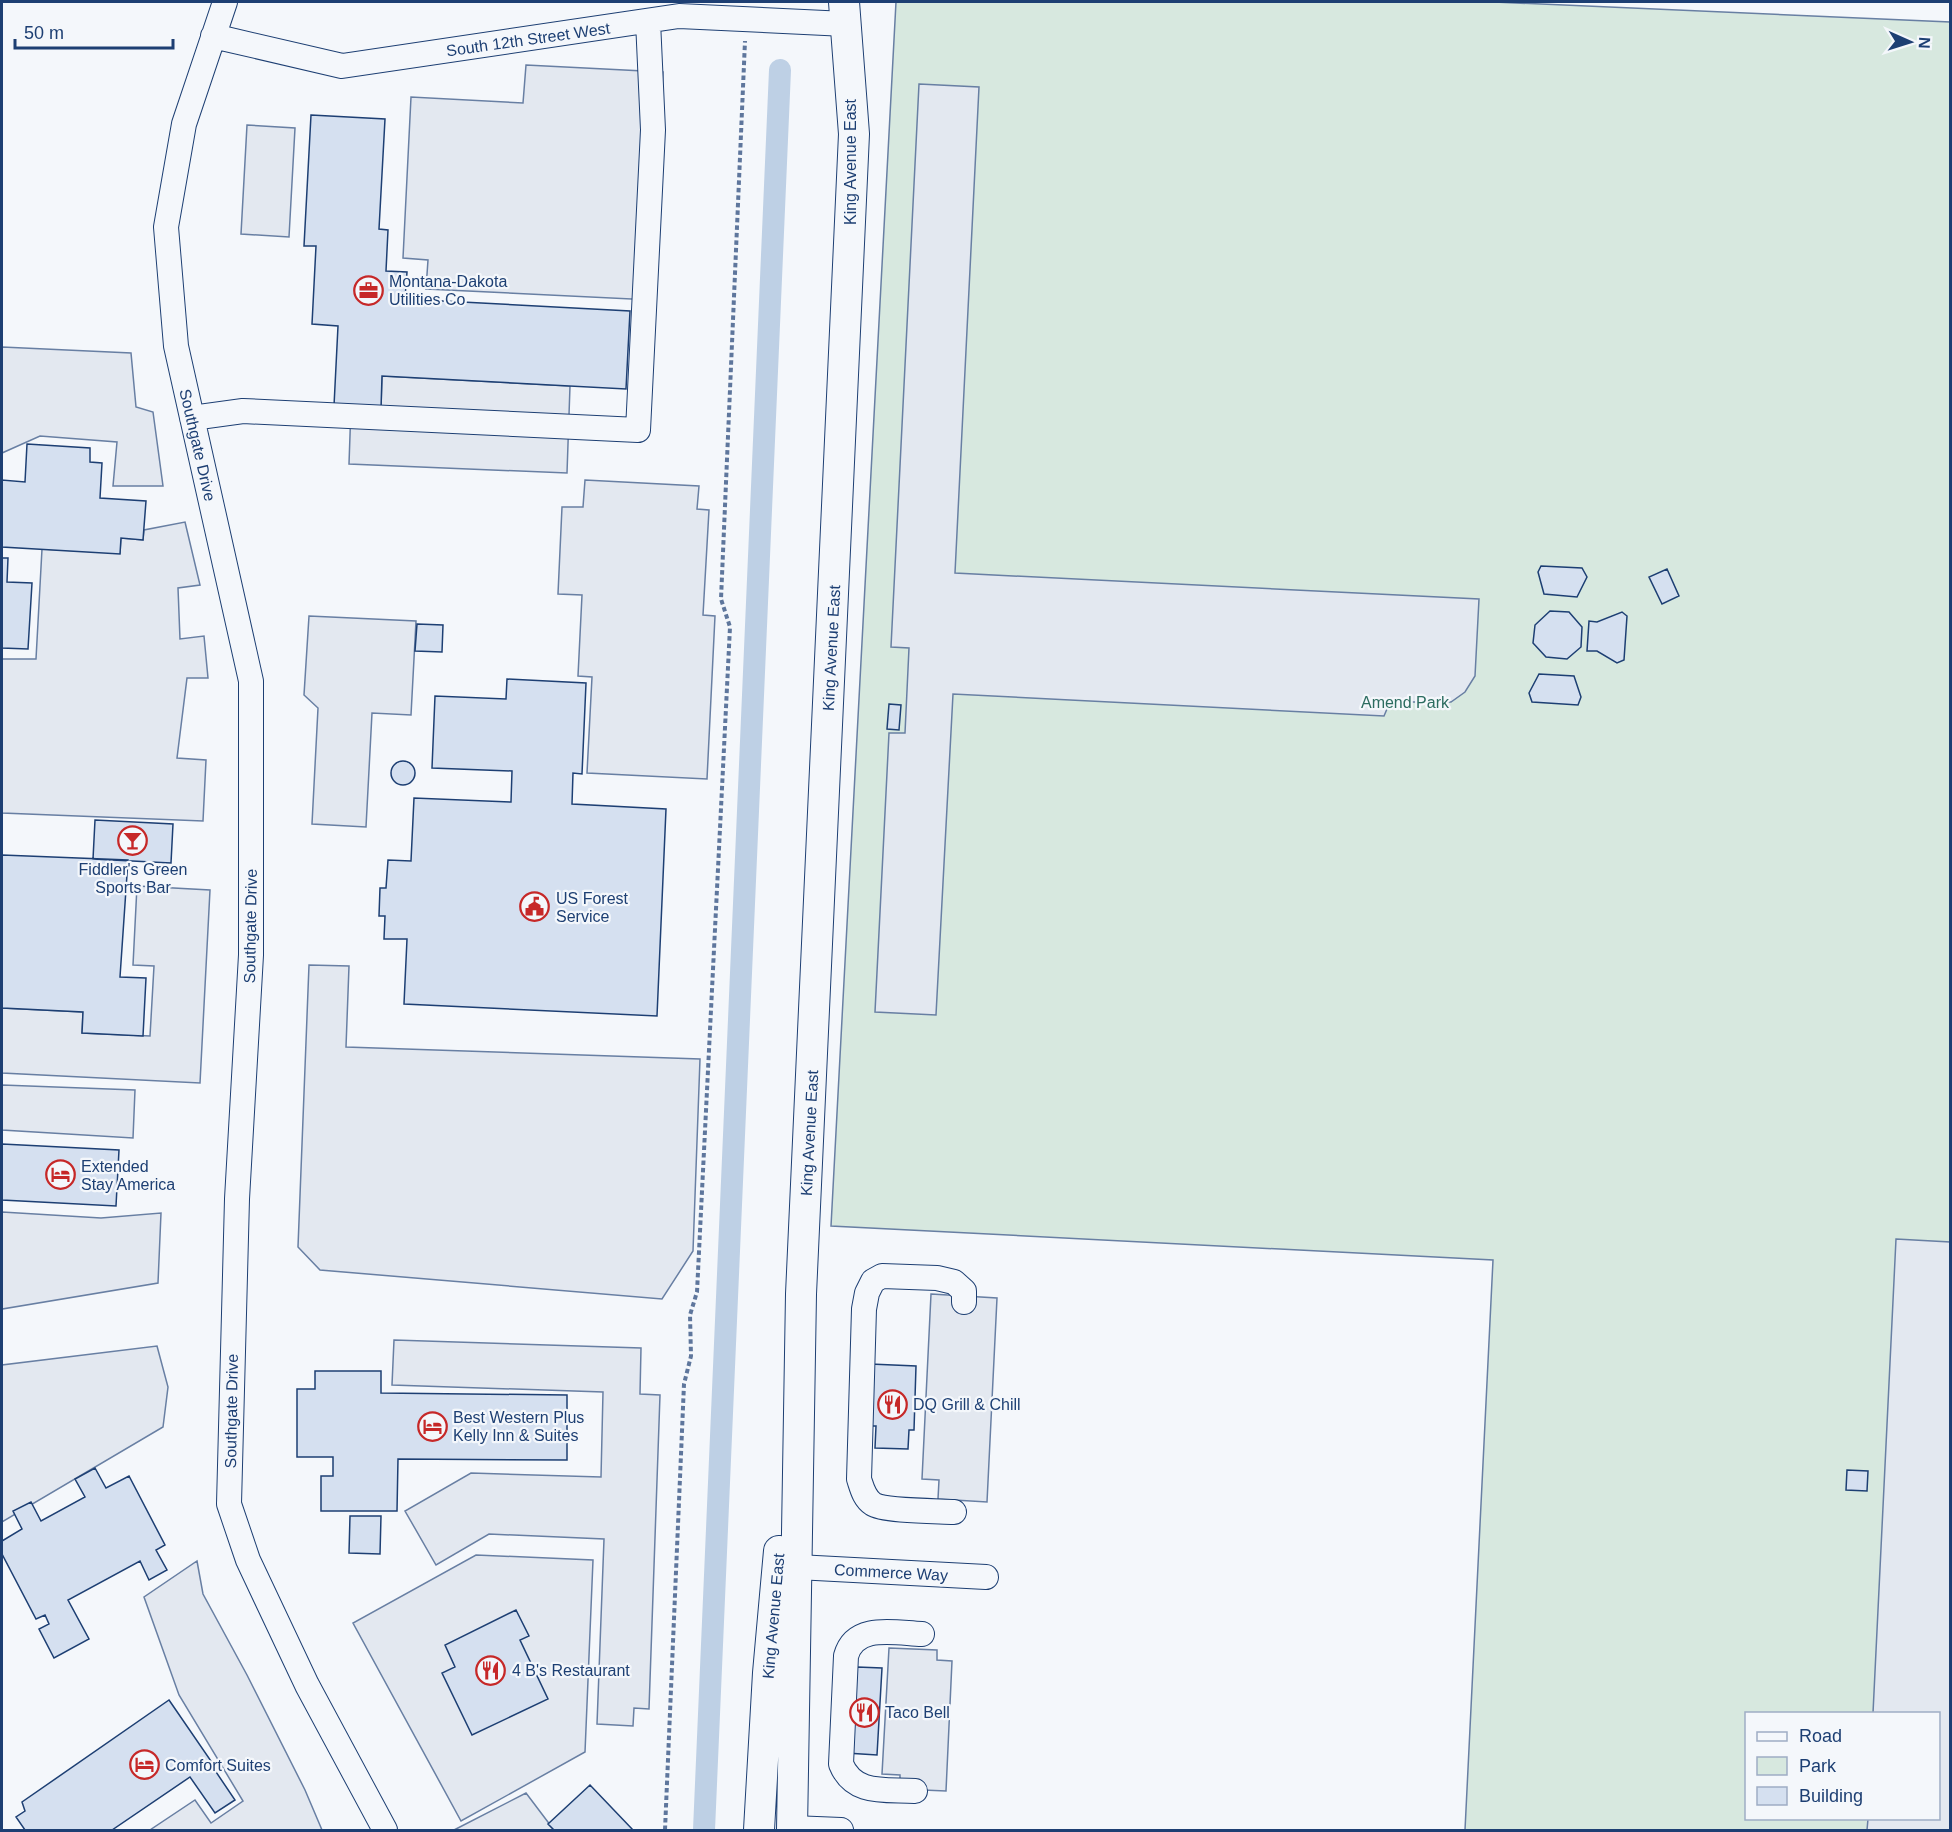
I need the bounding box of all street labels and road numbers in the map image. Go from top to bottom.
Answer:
street label: South 12th Street West [445,20,612,59]
street label: King Avenue East [842,98,859,225]
street label: Southgate Drive [176,387,219,503]
street label: King Avenue East [820,584,843,711]
street label: Southgate Drive [241,868,260,984]
street label: King Avenue East [798,1069,821,1196]
street label: Southgate Drive [222,1353,241,1469]
street label: King Avenue East [760,1552,788,1680]
street label: Commerce Way [834,1561,948,1584]

